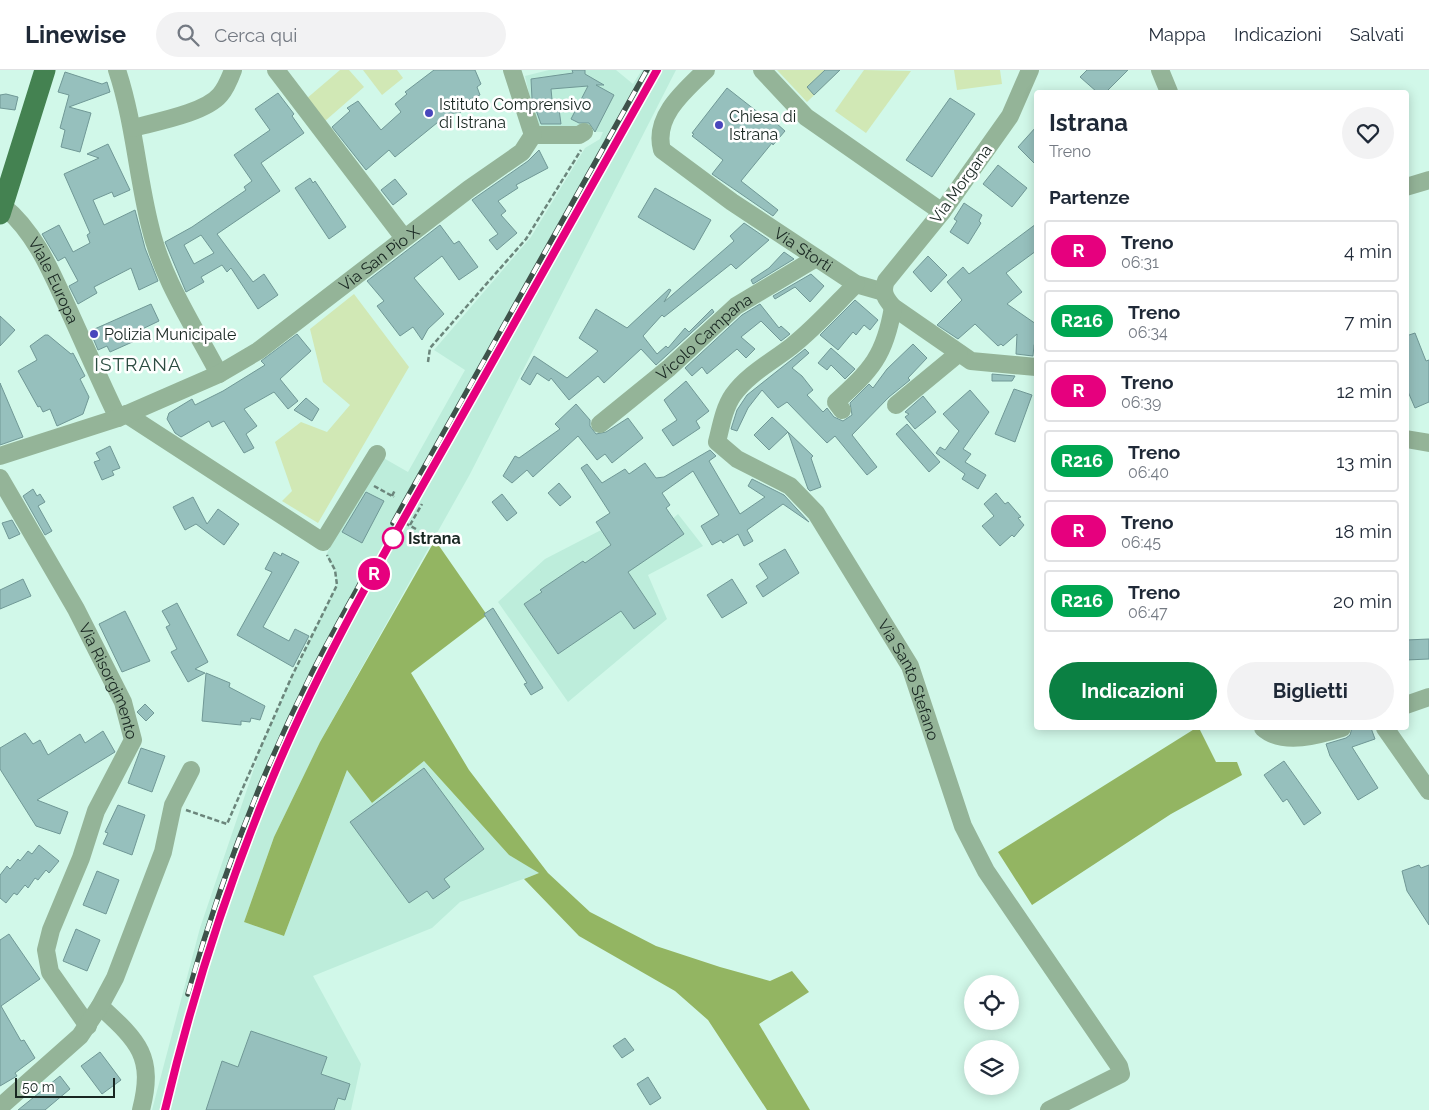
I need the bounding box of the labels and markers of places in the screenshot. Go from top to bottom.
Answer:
place label: Istituto Comprensivo di Istrana [439,95,591,132]
marker: Istituto Comprensivo di Istrana [423,107,435,119]
place label: Chiesa di Istrana [729,107,796,144]
marker: Chiesa di Istrana [713,119,725,131]
place label: Polizia Municipale [104,325,236,344]
marker: Polizia Municipale [88,328,100,340]
marker: Istrana [382,527,404,549]
place label: Istrana [408,529,461,548]

